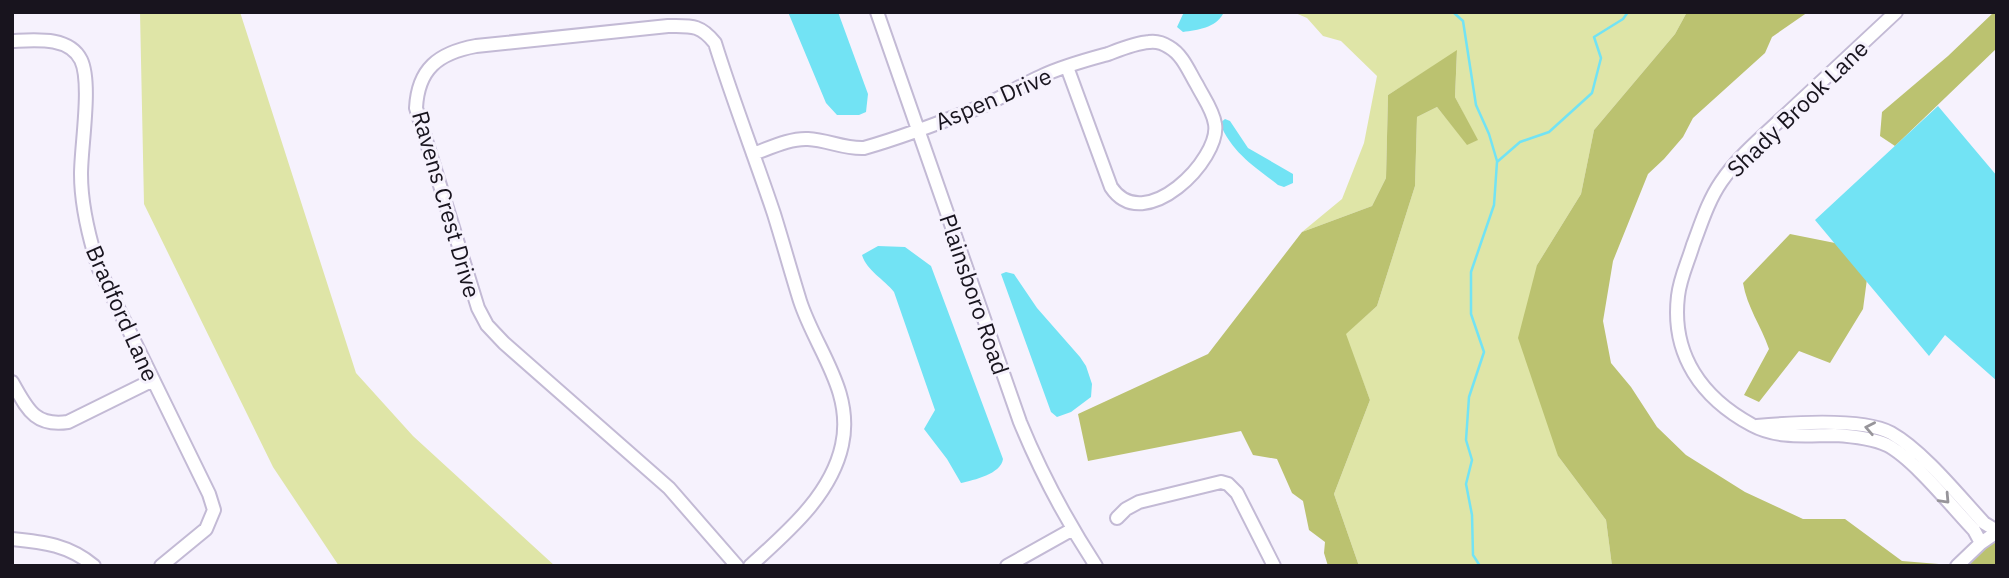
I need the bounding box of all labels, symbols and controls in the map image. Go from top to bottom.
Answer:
street label: Shady Brook Lane [1720,33,1874,183]
street label: Aspen Drive [930,60,1056,136]
street label: Ravens Crest Drive [406,107,488,301]
street label: Plainsboro Road [933,210,1017,378]
street label: Bradford Lane [80,240,166,386]
one-way arrow [1864,421,1876,436]
one-way arrow [1936,491,1949,504]

